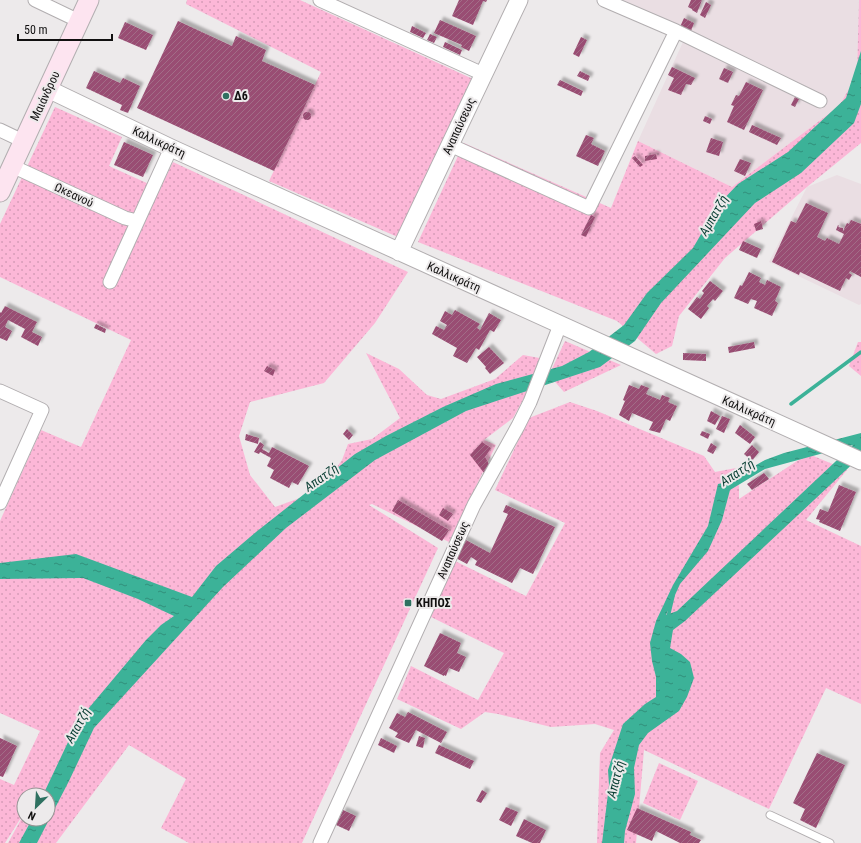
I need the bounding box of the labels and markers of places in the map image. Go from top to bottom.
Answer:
place label: Δ6 [234,89,248,103]
marker: Δ6 [221,91,231,101]
place label: ΚΗΠΟΣ [416,596,451,610]
marker: ΚΗΠΟΣ [403,598,413,608]

